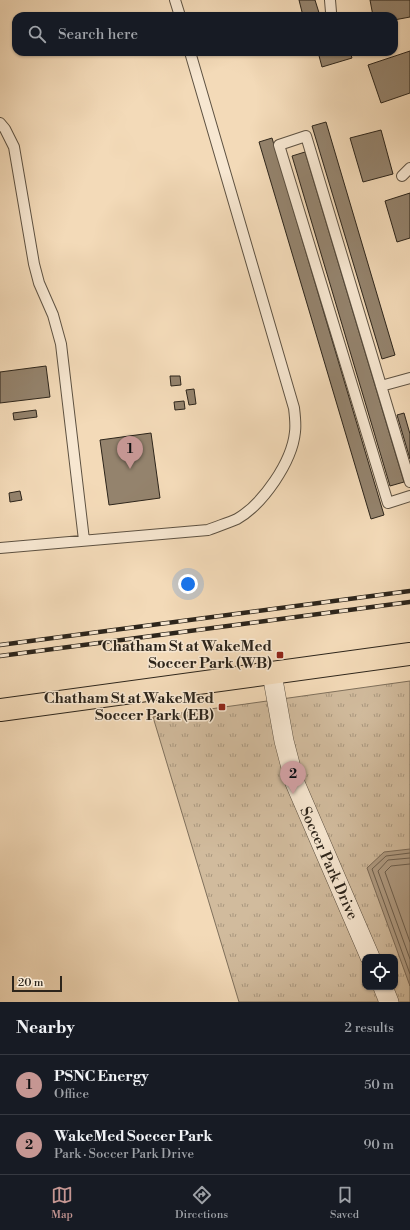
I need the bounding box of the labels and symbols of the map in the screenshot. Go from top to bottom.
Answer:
pin: 1 [117,436,143,469]
your location [178,574,198,594]
place label: Chatham St at WakeMed Soccer Park (WB) [102,637,273,673]
marker: Chatham St at WakeMed Soccer Park (WB) [275,650,285,660]
place label: Chatham St at WakeMed Soccer Park (EB) [44,689,215,725]
marker: Chatham St at WakeMed Soccer Park (EB) [217,702,227,712]
pin: 2 [280,761,306,794]
street label: Soccer Park Drive [295,804,362,923]
scale bar [12,974,62,993]

